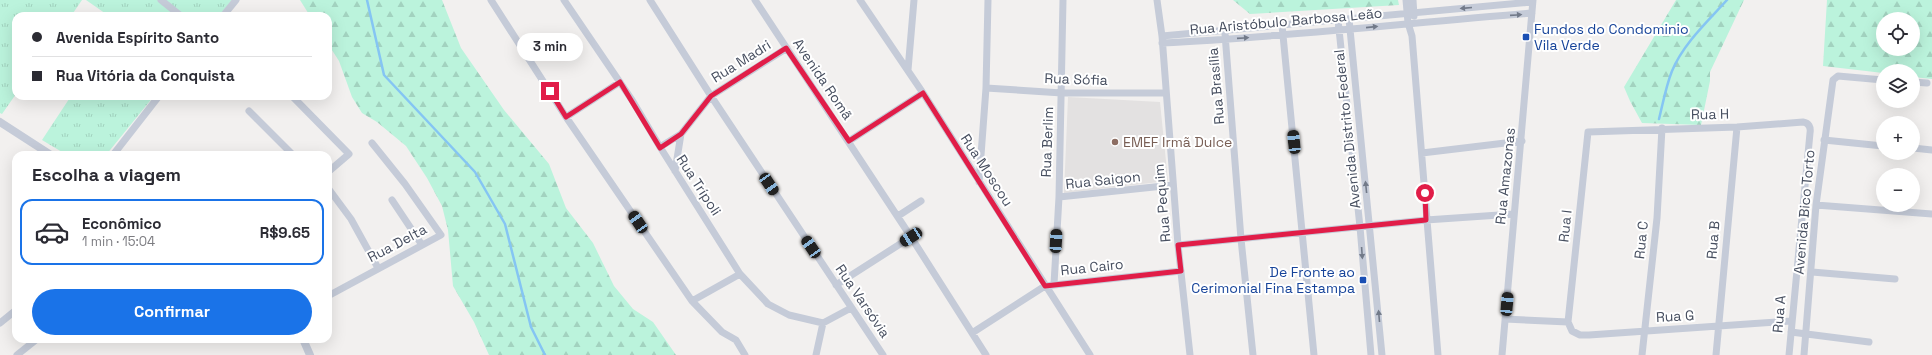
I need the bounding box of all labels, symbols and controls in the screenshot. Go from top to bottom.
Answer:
street label: Rua Aristóbulo Barbosa Leão [1189,4,1383,38]
one-way arrow [1460,5,1472,11]
one-way arrow [1510,11,1522,18]
map controls [1876,12,1920,212]
button: locate [1876,12,1920,56]
place label: Fundos do Condominio Vila Verde [1534,20,1689,54]
one-way arrow [1366,24,1378,30]
text: Avenida Espírito Santo [56,28,219,47]
marker: Fundos do Condominio Vila Verde [1521,32,1531,42]
callout: 3 min [517,33,583,61]
street label: Avenida Romã [789,35,857,123]
one-way arrow [1237,35,1249,42]
street label: Rua Madri [708,36,774,86]
text: 3 min [533,38,567,55]
street label: Rua Brasília [1204,47,1228,125]
street label: Avenida Distrito Federal [1330,49,1364,209]
button: layers [1876,64,1920,108]
text: Rua Vitória da Conquista [56,66,235,85]
street label: Rua Sófia [1044,69,1108,89]
route end [541,82,559,100]
street label: Rua H [1691,105,1729,123]
street label: Rua Berlim [1037,106,1057,178]
button: + [1876,116,1920,160]
street label: Rua Amazonas [1491,127,1519,225]
car [1287,129,1301,155]
street label: Rua Moscou [957,130,1017,210]
place label: EMEF Irmã Dulce [1123,133,1232,151]
marker: EMEF Irmã Dulce [1110,137,1120,147]
street label: Avenida Bico Torto [1790,149,1818,275]
street label: Rua Trípoli [673,151,725,219]
text: Escolha a viagem [32,163,181,186]
street label: Rua Pequim [1150,163,1174,243]
street label: Rua Saigon [1065,167,1141,193]
button: − [1876,168,1920,212]
car [757,171,781,197]
one-way arrow [1363,181,1370,193]
route start [1416,184,1434,202]
car [626,209,650,235]
street label: Rua I [1554,209,1576,243]
icon: car [34,214,70,250]
text: Econômico [82,214,161,233]
street label: Rua Delta [364,220,430,266]
street label: Rua C [1630,220,1652,260]
street label: Rua B [1702,220,1724,260]
text: R$9.65 [260,223,310,242]
car [898,225,924,249]
car [1049,229,1063,253]
text: 1 min · 15:04 [82,233,155,250]
car [799,234,823,260]
one-way arrow [1358,247,1365,259]
street label: Rua Cairo [1060,255,1124,279]
street label: Rua Varsóvia [832,261,894,341]
place label: De Fronte ao Cerimonial Fina Estampa [1191,263,1355,297]
marker: De Fronte ao Cerimonial Fina Estampa [1358,275,1368,285]
button: Confirmar [32,289,312,335]
car [1500,292,1514,316]
street label: Rua A [1768,294,1790,334]
street label: Rua G [1655,306,1695,326]
one-way arrow [1375,310,1382,322]

